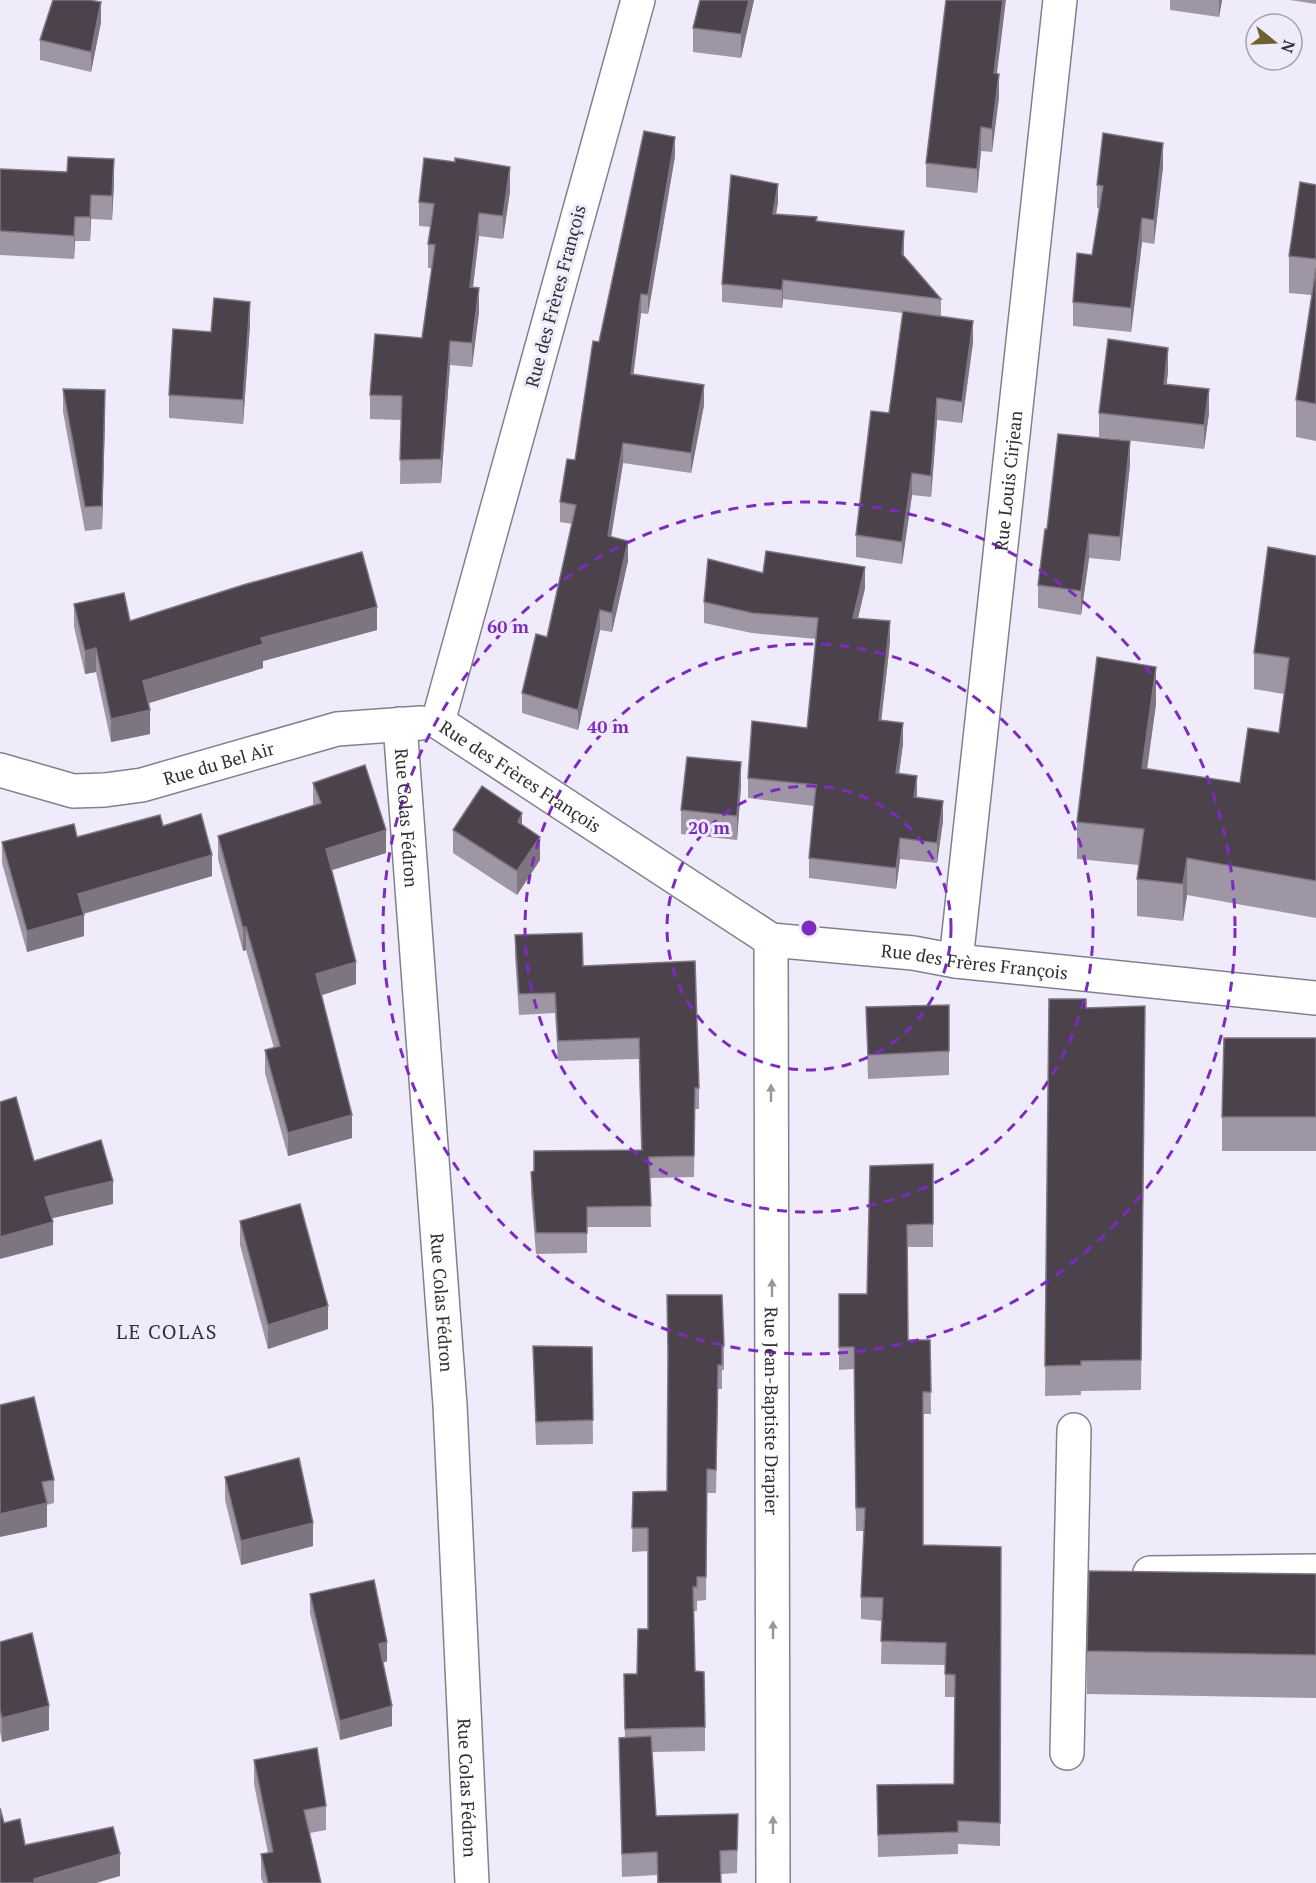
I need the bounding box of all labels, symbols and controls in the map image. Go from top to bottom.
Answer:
north arrow [1244,12,1304,72]
text: N [1276,37,1301,56]
street label: Rue des Frères François [519,202,591,390]
street label: Rue Louis Cirjean [988,409,1028,552]
text: 60 m [487,614,529,638]
text: 40 m [587,714,629,738]
street label: Rue des Frères François [435,715,606,838]
street label: Rue du Bel Air [160,736,277,790]
street label: Rue Colas Fédron [390,747,424,889]
text: 20 m [688,815,730,839]
centre of rings [799,918,819,938]
street label: Rue des Frères François [880,938,1069,984]
one-way arrow [766,1083,776,1102]
street label: Rue Colas Fédron [425,1232,460,1373]
one-way arrow [767,1278,777,1297]
street label: Rue Jean-Baptiste Drapier [760,1307,784,1515]
district label: LE COLAS [116,1318,218,1345]
one-way arrow [768,1620,778,1639]
street label: Rue Colas Fédron [452,1718,483,1858]
one-way arrow [768,1815,778,1834]

